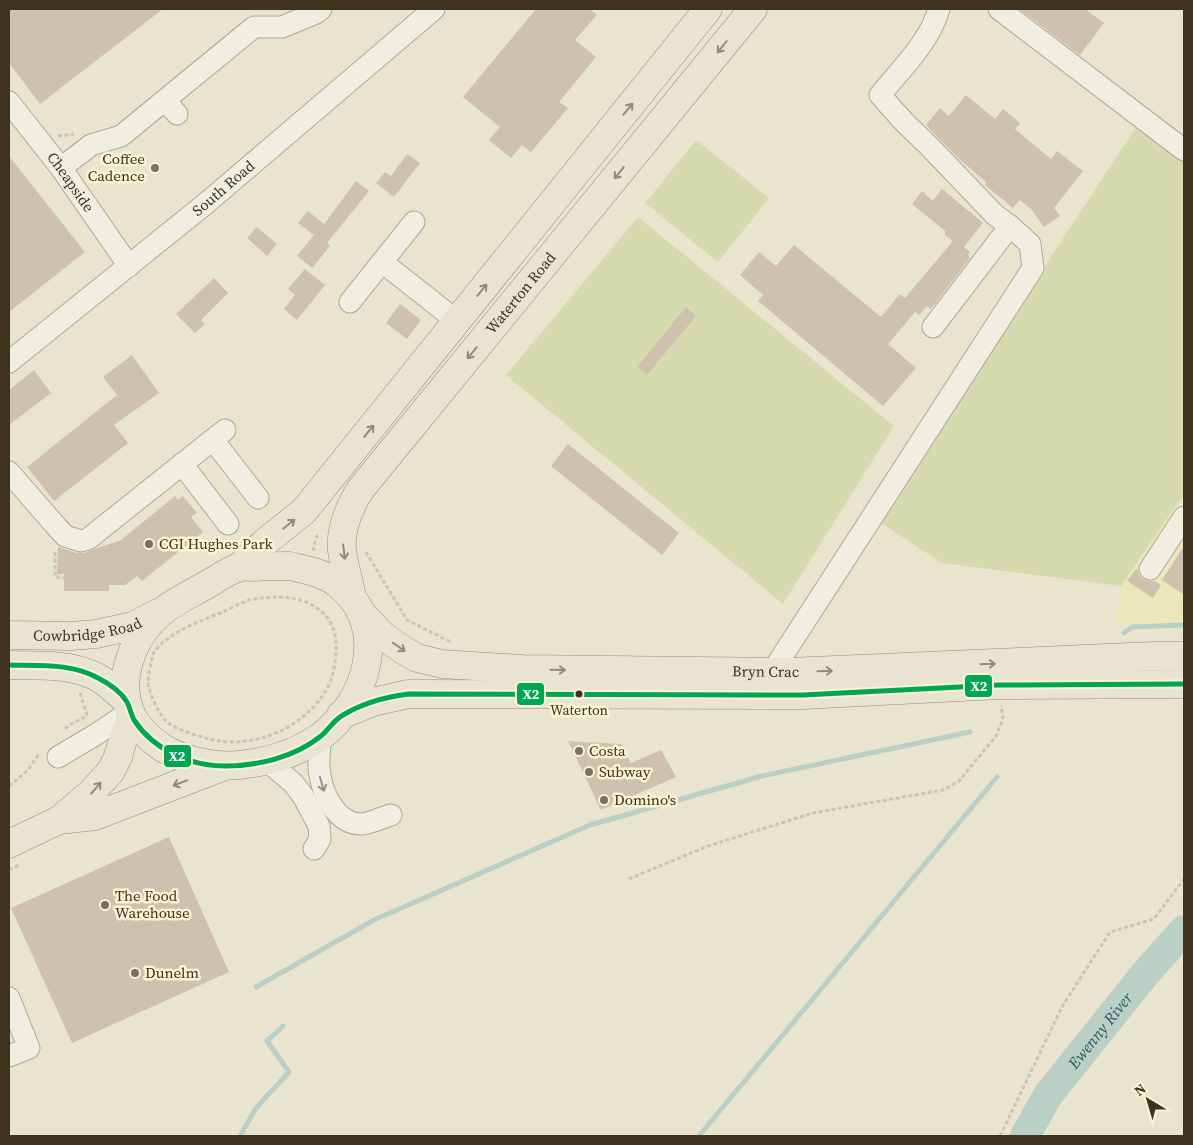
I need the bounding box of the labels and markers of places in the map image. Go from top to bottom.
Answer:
place label: Coffee Cadence [88,148,145,186]
marker: Coffee Cadence [149,162,161,174]
place label: CGI Hughes Park [159,533,274,554]
marker: CGI Hughes Park [143,538,155,550]
marker: Waterton [574,689,584,699]
place label: Waterton [550,700,609,720]
place label: Costa [589,740,626,761]
marker: Costa [573,745,585,757]
place label: Subway [599,761,651,782]
marker: Subway [583,766,595,778]
place label: Domino's [614,789,676,810]
marker: Domino's [598,794,610,806]
place label: The Food Warehouse [115,885,190,923]
marker: The Food Warehouse [99,899,111,911]
place label: Dunelm [145,962,199,983]
marker: Dunelm [129,967,141,979]

